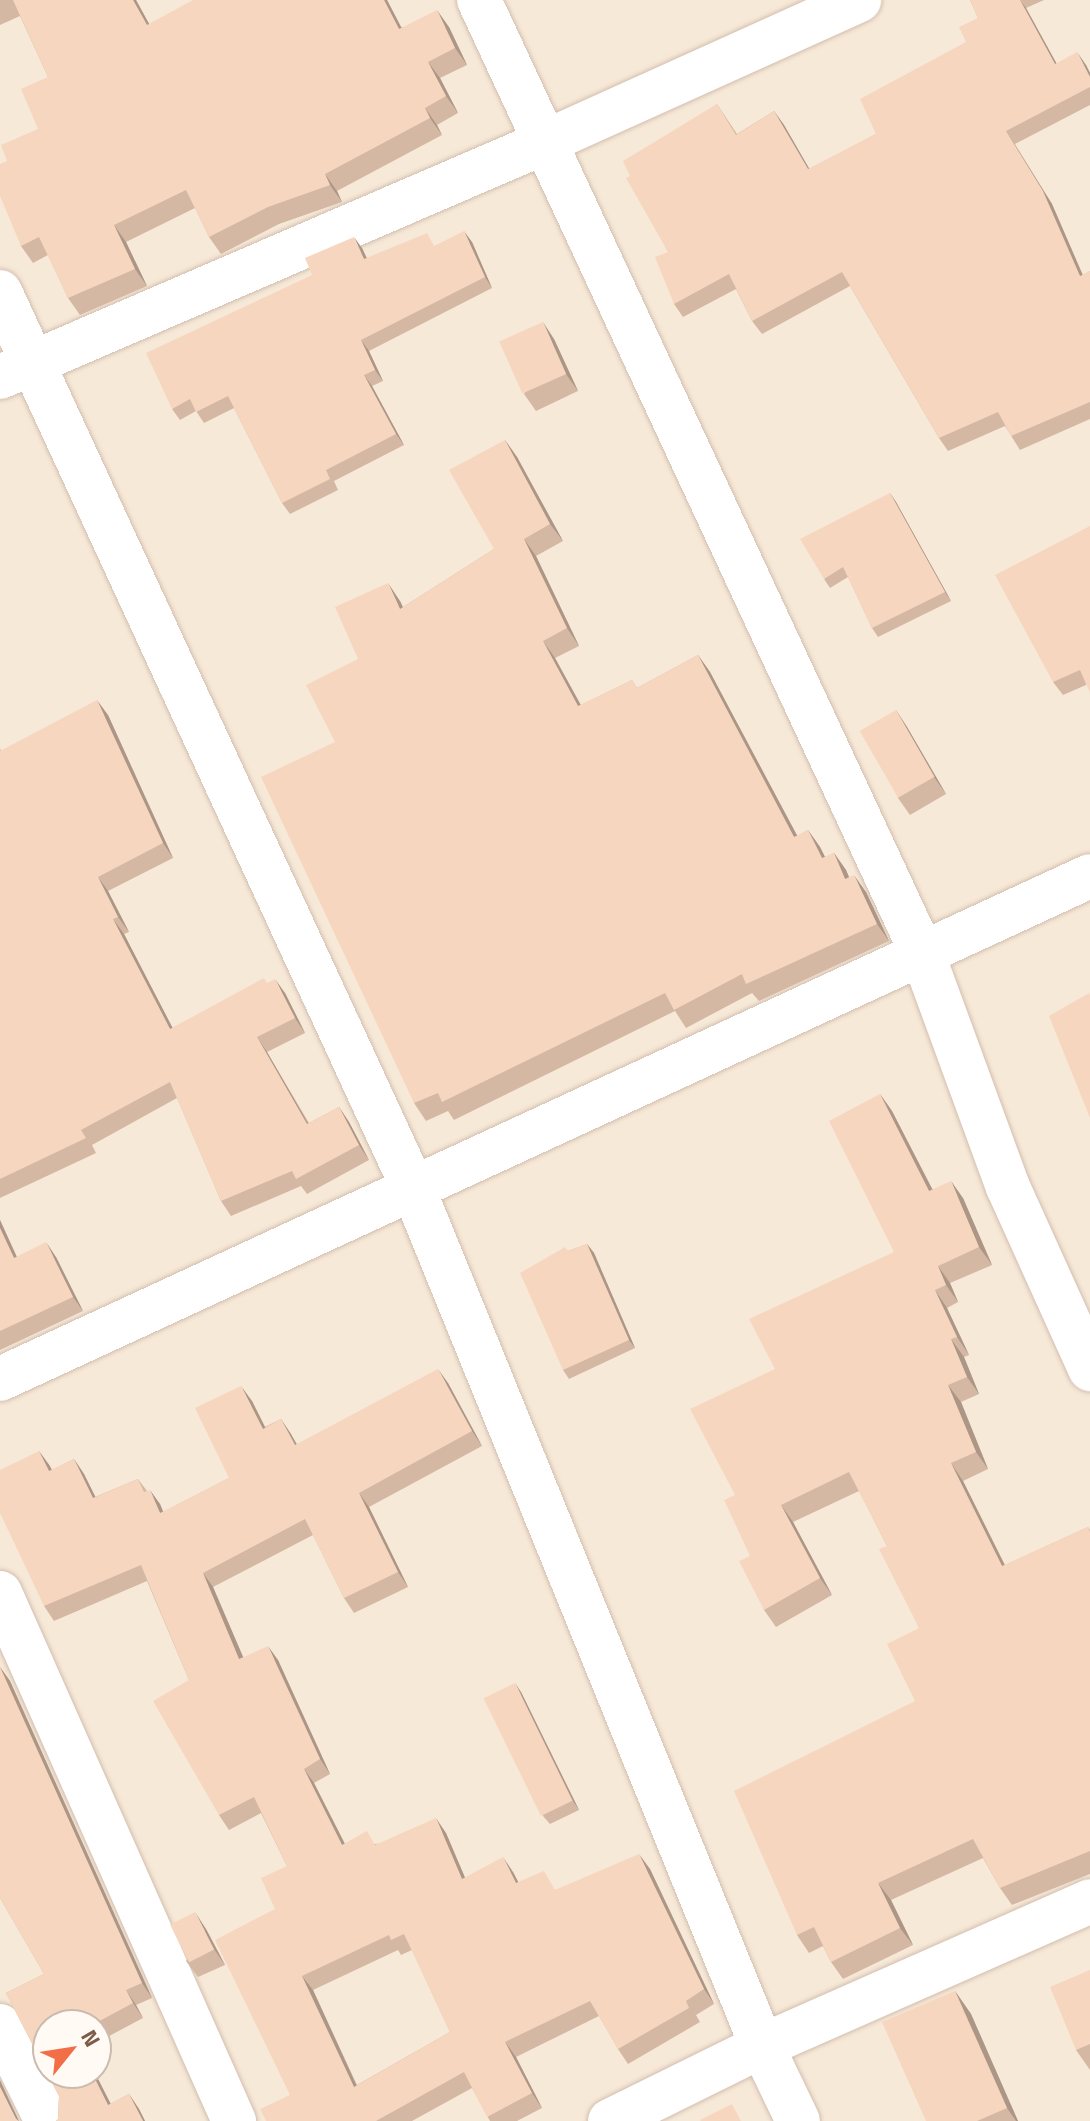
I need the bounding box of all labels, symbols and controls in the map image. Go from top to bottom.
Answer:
north arrow [32,2009,112,2089]
text: N [73,2023,110,2053]

